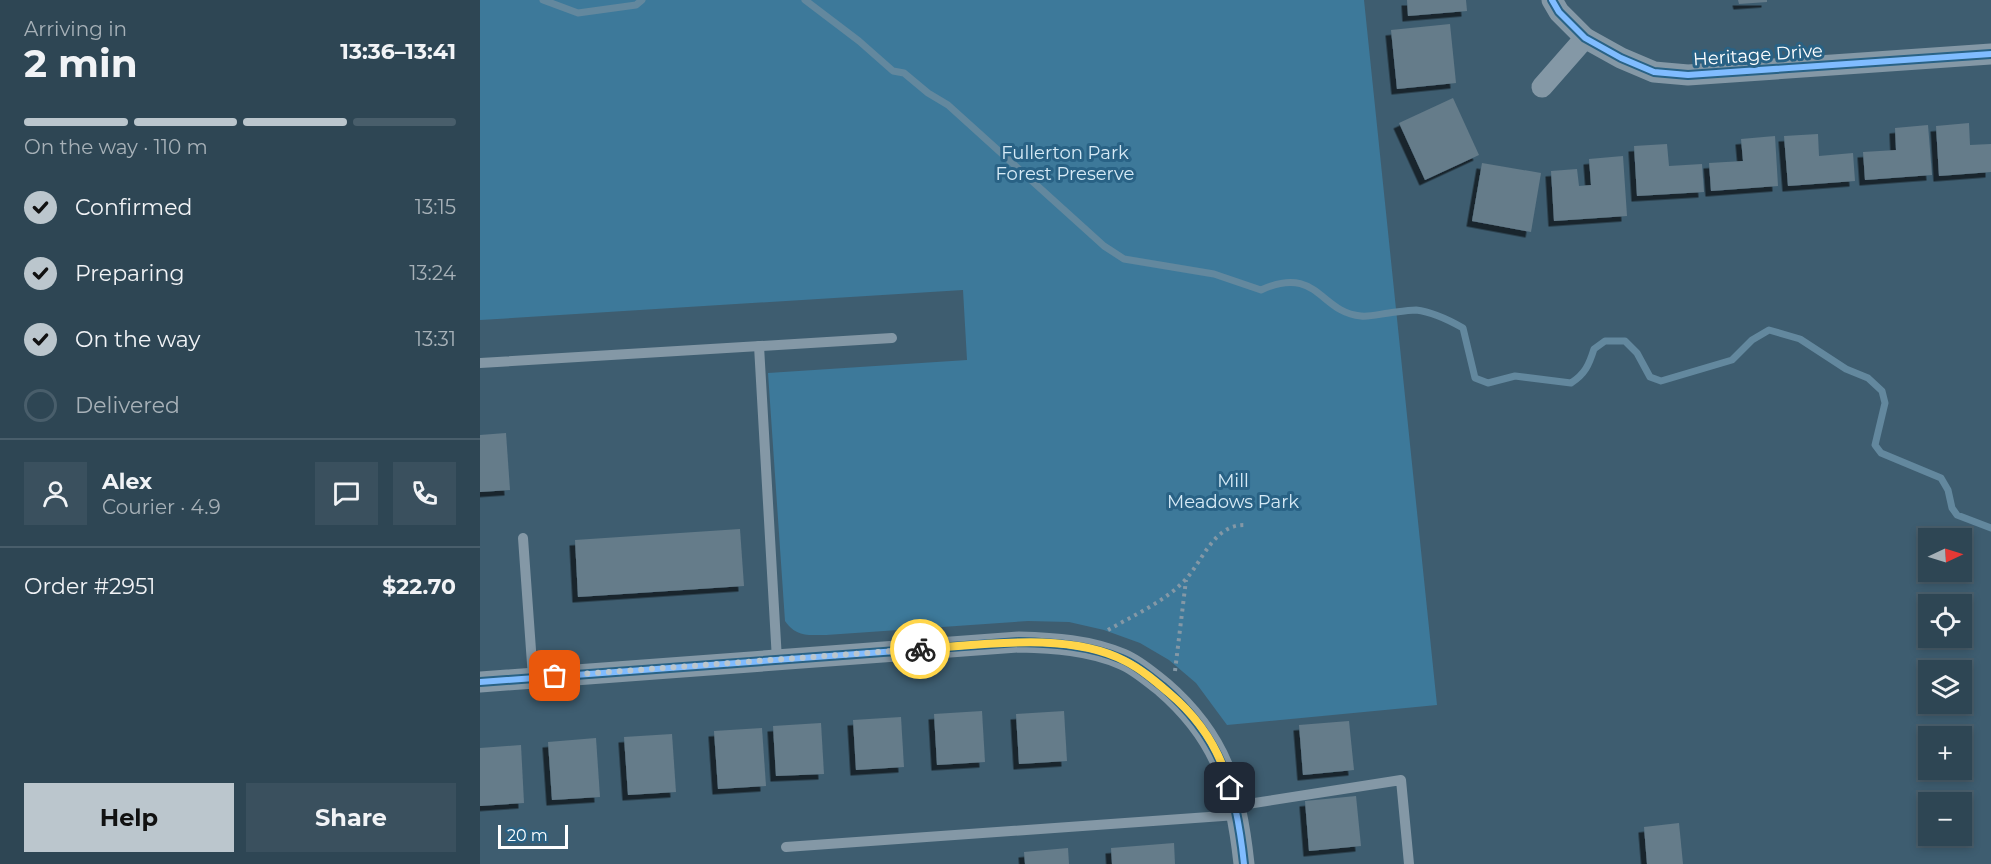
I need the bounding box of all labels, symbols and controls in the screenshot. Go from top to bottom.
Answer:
text: Arriving in [24,17,127,41]
text: 13:36–13:41 [340,38,456,65]
text: 2 min [24,39,138,87]
street label: Heritage Drive [1692,39,1824,71]
text: On the way · 110 m [24,135,208,159]
park label: Fullerton Park Forest Preserve [996,142,1135,185]
icon: check [24,191,57,224]
text: Confirmed [75,194,192,221]
text: 13:15 [415,195,456,219]
icon: check [24,257,57,290]
text: Preparing [75,260,184,287]
text: 13:24 [409,261,456,285]
icon: check [24,323,57,356]
text: On the way [75,326,200,353]
text: 13:31 [415,327,456,351]
text: Delivered [75,392,180,419]
button: person [24,462,87,525]
button: chat [315,462,378,525]
button: phone [393,462,456,525]
text: Alex [102,468,152,495]
park label: Mill Meadows Park [1167,470,1299,513]
text: Courier · 4.9 [102,495,221,519]
north arrow [1918,528,1972,582]
map controls [1918,528,1972,846]
text: Order #2951 [24,573,155,600]
text: $22.70 [382,573,456,600]
button: locate [1918,594,1972,648]
courier [890,619,950,679]
icon: bike [904,633,937,666]
pin [529,650,580,701]
icon: bag [538,659,571,692]
button: layers [1918,660,1972,714]
button: + [1918,726,1972,780]
pin [1204,762,1255,813]
icon: home [1213,771,1246,804]
button: Help [24,783,234,852]
button: Share [246,783,456,852]
button: − [1918,792,1972,846]
scale bar [498,822,568,850]
text: 20 m [507,826,548,845]

